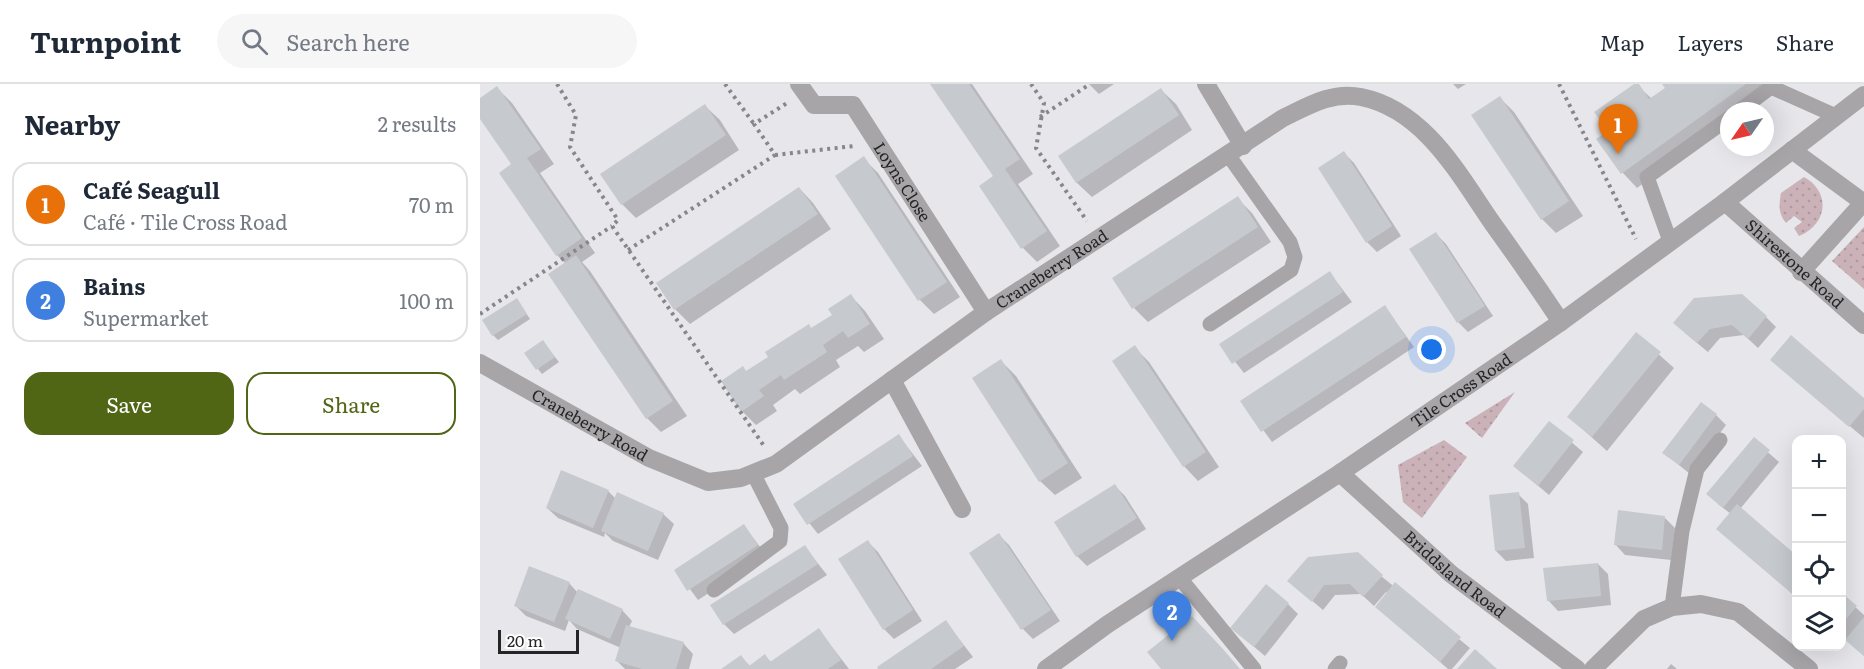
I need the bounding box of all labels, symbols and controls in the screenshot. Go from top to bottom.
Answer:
search box [217,14,637,68]
text: Turnpoint [30,20,181,62]
icon: search [238,25,271,58]
text: Search here [286,25,410,58]
text: Map [1600,26,1645,57]
text: Layers [1678,26,1743,57]
text: Share [1776,26,1834,57]
north arrow [1720,102,1774,156]
text: Nearby [24,104,120,143]
pin: 1 [1598,104,1638,154]
text: 2 results [378,108,456,138]
street label: Loyns Close [869,137,938,226]
text: Café Seagull [83,173,220,206]
text: 1 [41,189,50,219]
text: 70 m [409,189,454,219]
text: Café · Tile Cross Road [83,206,288,236]
street label: Shirestone Road [1741,213,1850,313]
street label: Craneberry Road [990,223,1112,314]
text: Bains [83,269,145,302]
text: 2 [40,285,51,315]
text: 100 m [399,285,454,315]
text: Supermarket [83,302,209,332]
your location [1417,335,1446,364]
street label: Tile Cross Road [1405,346,1516,433]
button: Save [24,372,234,435]
button: Share [246,372,456,435]
street label: Craneberry Road [528,382,653,466]
map controls [1792,435,1846,651]
button: + [1792,435,1846,489]
button: − [1792,489,1846,543]
street label: Briddsland Road [1399,524,1512,623]
button: locate [1792,543,1846,597]
pin: 2 [1152,592,1192,641]
button: layers [1792,597,1846,651]
scale bar [498,627,579,654]
text: 20 m [507,628,543,652]

